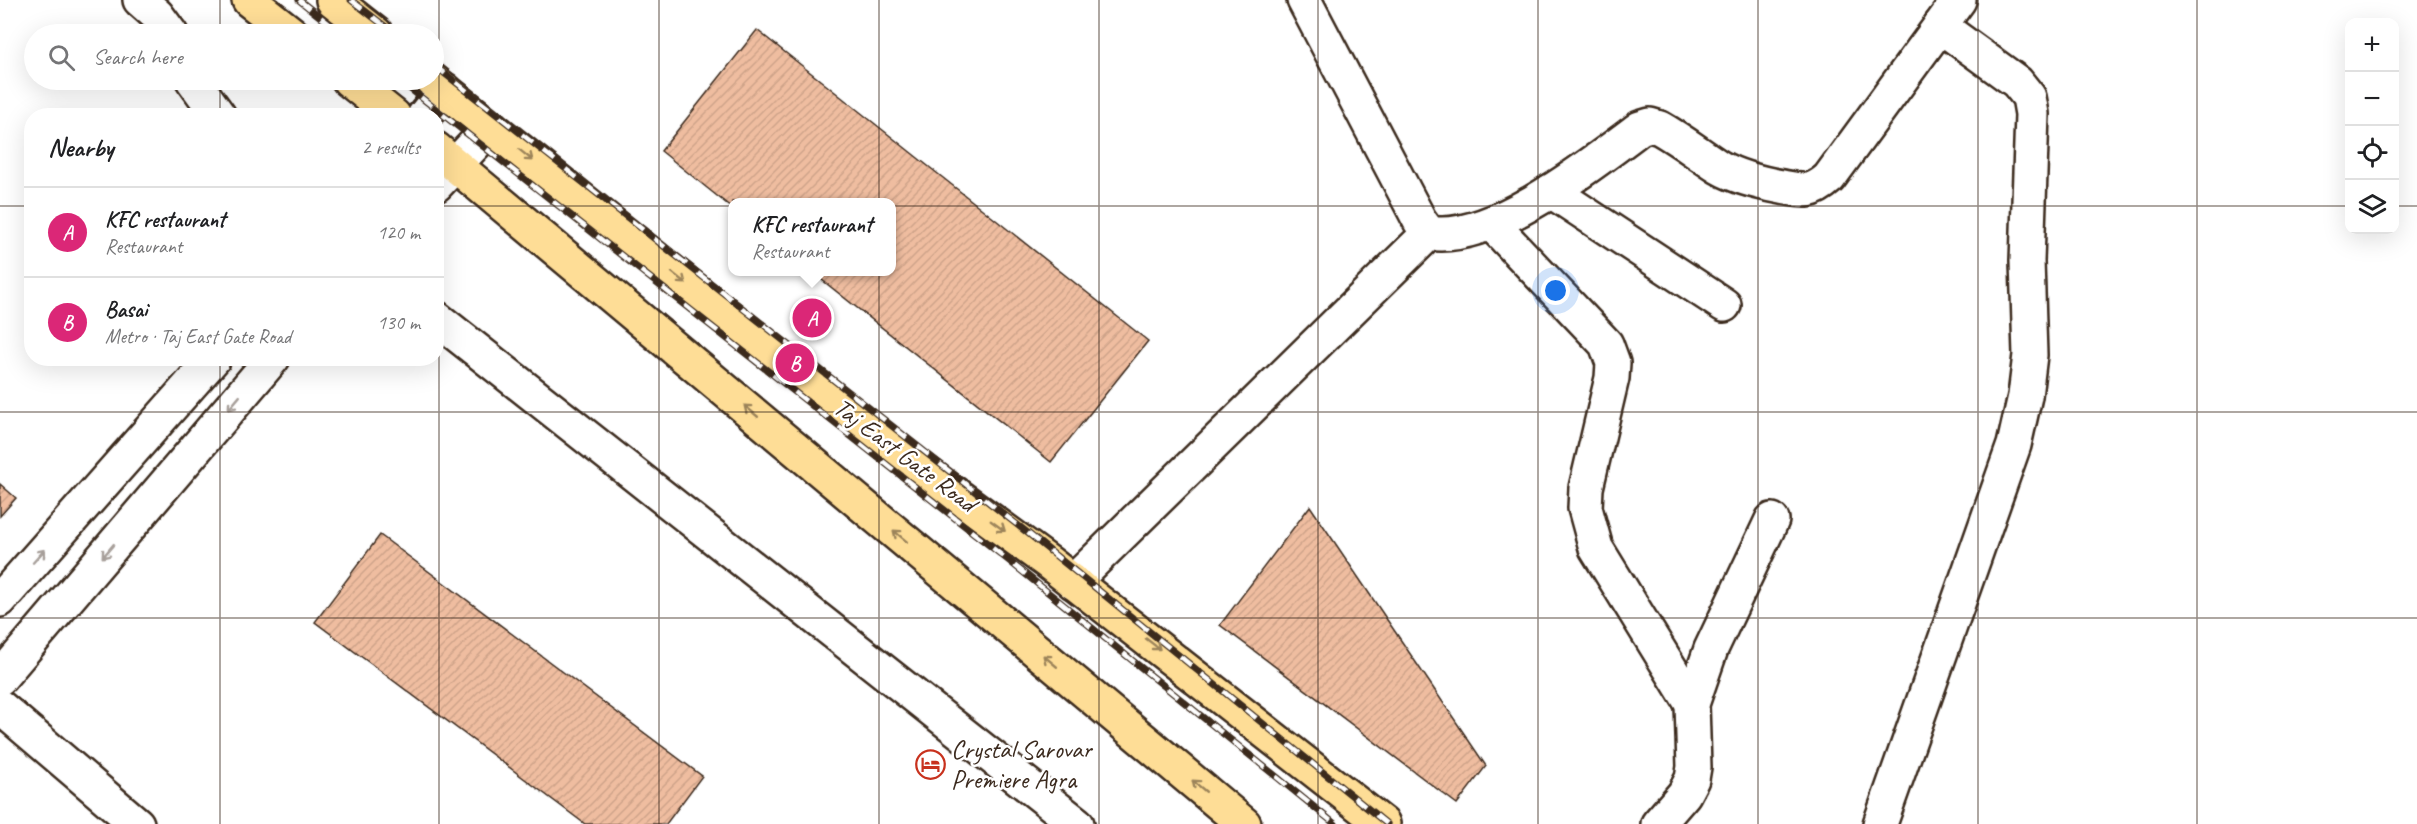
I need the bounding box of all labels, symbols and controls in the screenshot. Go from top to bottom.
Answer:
map controls [2345,18,2399,234]
button: + [2345,18,2399,72]
search box [24,24,444,90]
icon: search [45,41,78,74]
text: Search here [93,43,183,71]
button: − [2345,72,2399,126]
button: locate [2345,126,2399,180]
text: Nearby [48,131,113,164]
text: 2 results [361,135,420,160]
one-way arrow [518,149,534,162]
button: layers [2345,180,2399,234]
popup [728,198,896,276]
text: KFC restaurant [105,206,225,234]
text: KFC restaurant [752,211,872,239]
text: A [62,220,73,245]
text: 120 m [377,220,420,245]
text: Restaurant [105,234,182,259]
text: Restaurant [752,239,829,264]
one-way arrow [670,271,686,284]
your location [1541,276,1570,305]
text: Basai [105,296,147,324]
pin: A [792,296,832,340]
text: B [62,310,73,335]
text: 130 m [377,310,420,335]
text: Metro · Taj East Gate Road [105,324,291,349]
pin: B [776,340,814,386]
street label: Taj East Gate Road [827,391,986,522]
one-way arrow [228,395,241,411]
one-way arrow [744,404,759,418]
one-way arrow [990,520,1006,532]
one-way arrow [893,529,908,543]
one-way arrow [101,543,115,558]
one-way arrow [32,549,46,564]
one-way arrow [1145,638,1161,651]
one-way arrow [1042,655,1058,668]
place label: Crystal Sarovar Premiere Agra [951,733,1093,796]
hotel icon: Crystal Sarovar Premiere Agra [914,748,946,780]
one-way arrow [1192,780,1208,793]

